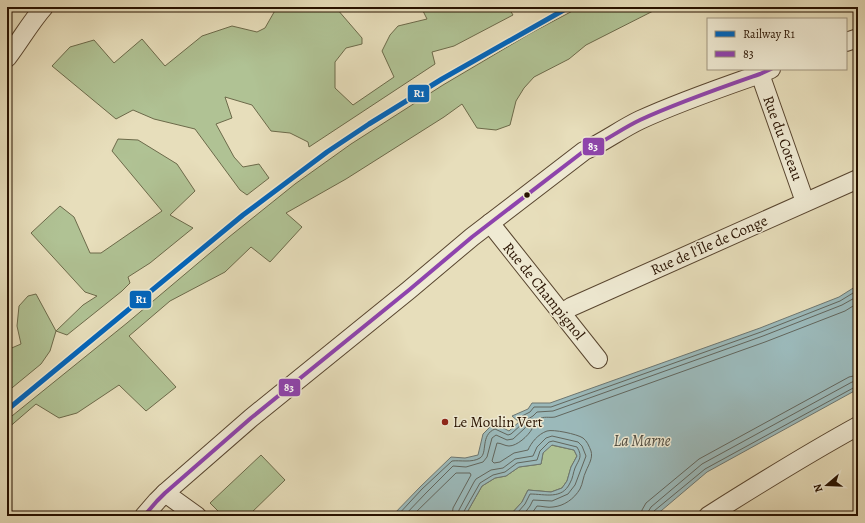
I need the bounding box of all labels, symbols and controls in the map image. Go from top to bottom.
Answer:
legend [707,18,847,70]
text: Railway R1 [743,26,795,42]
text: 83 [743,46,754,62]
line badge: R1 [407,84,430,103]
text: R1 [414,86,425,101]
street label: Rue du Coteau [758,93,808,184]
line badge: 83 [582,137,605,156]
text: 83 [588,139,598,154]
unlabelled marker [522,190,532,200]
street label: Rue de l'Île de Conge [647,210,771,280]
street label: Rue de Champignol [498,238,590,344]
line badge: R1 [129,290,152,309]
text: R1 [136,292,147,307]
line badge: 83 [278,378,301,397]
text: 83 [284,380,294,395]
place label: Le Moulin Vert [453,412,543,432]
marker: Le Moulin Vert [440,417,450,427]
water label: La Marne [613,430,671,452]
north arrow [807,465,847,505]
text: N [810,482,826,494]

